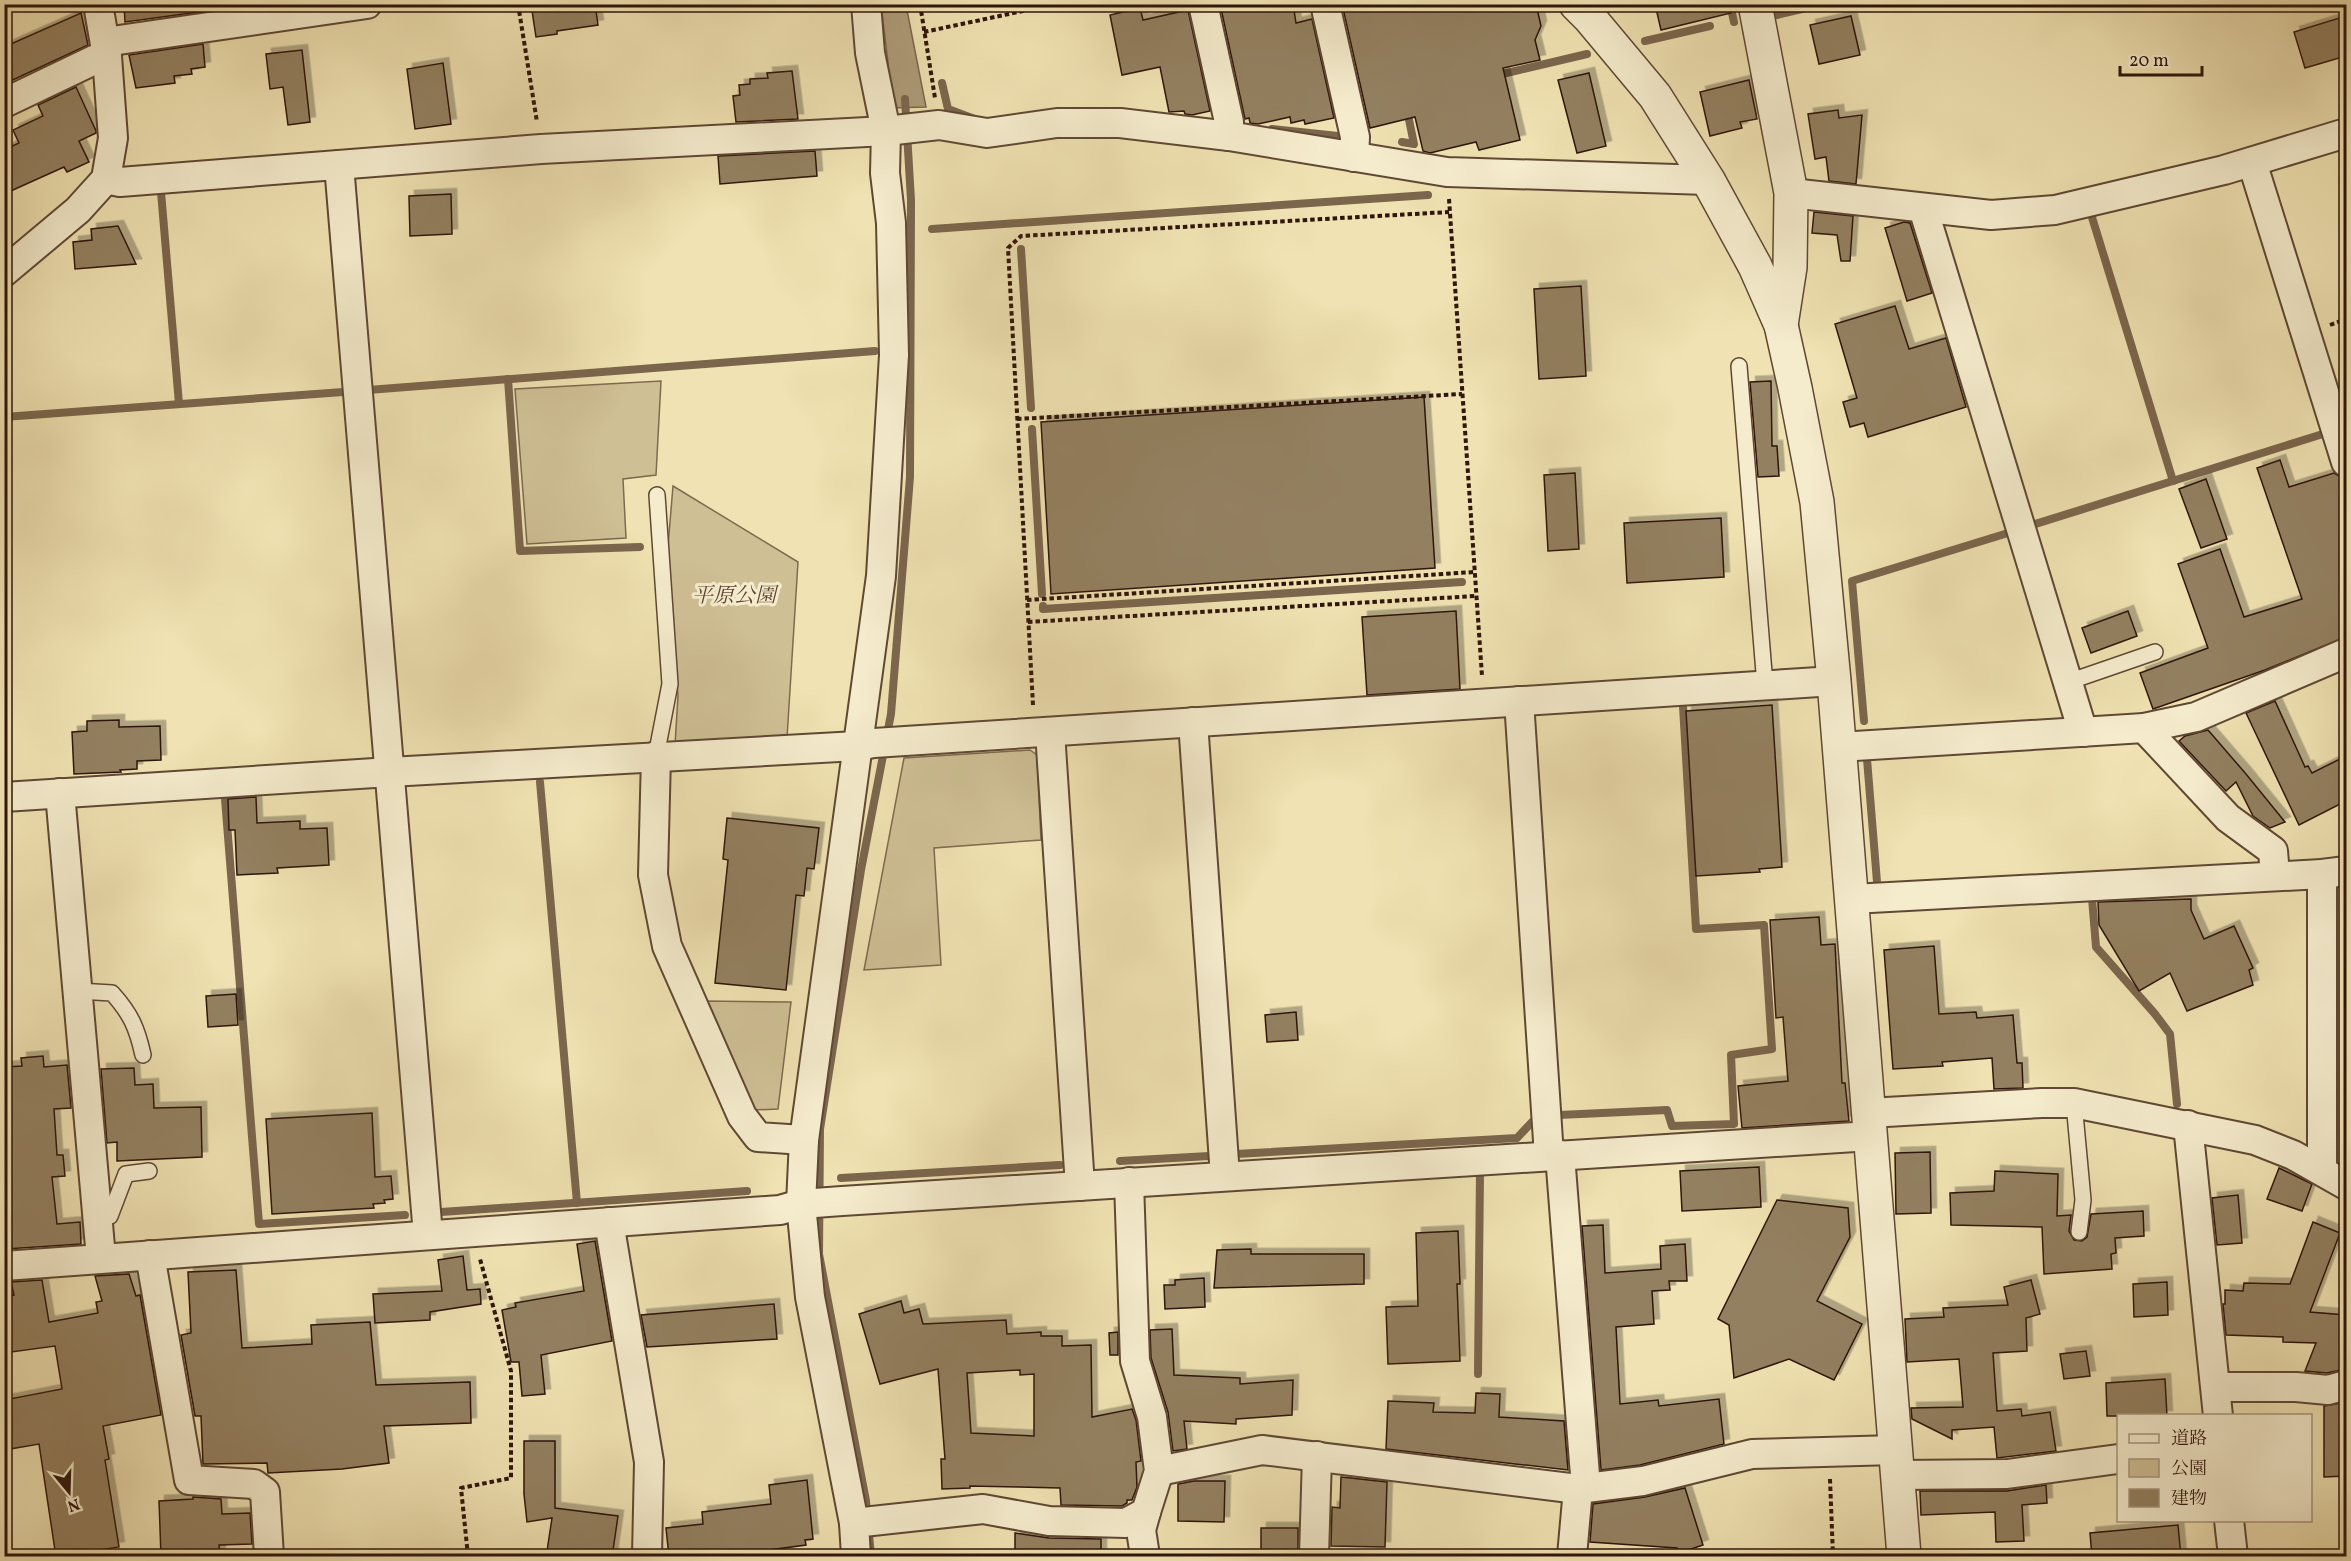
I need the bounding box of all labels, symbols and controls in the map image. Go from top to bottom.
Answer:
scale bar [2120,39,2202,77]
text: 20 m [2129,49,2169,74]
park label: 平原公園 [692,582,779,611]
legend [2117,1414,2312,1522]
text: 道路 [2171,1427,2207,1452]
text: 公園 [2171,1457,2207,1482]
north arrow [39,1462,99,1522]
text: 建物 [2171,1487,2207,1512]
text: N [64,1492,82,1517]

